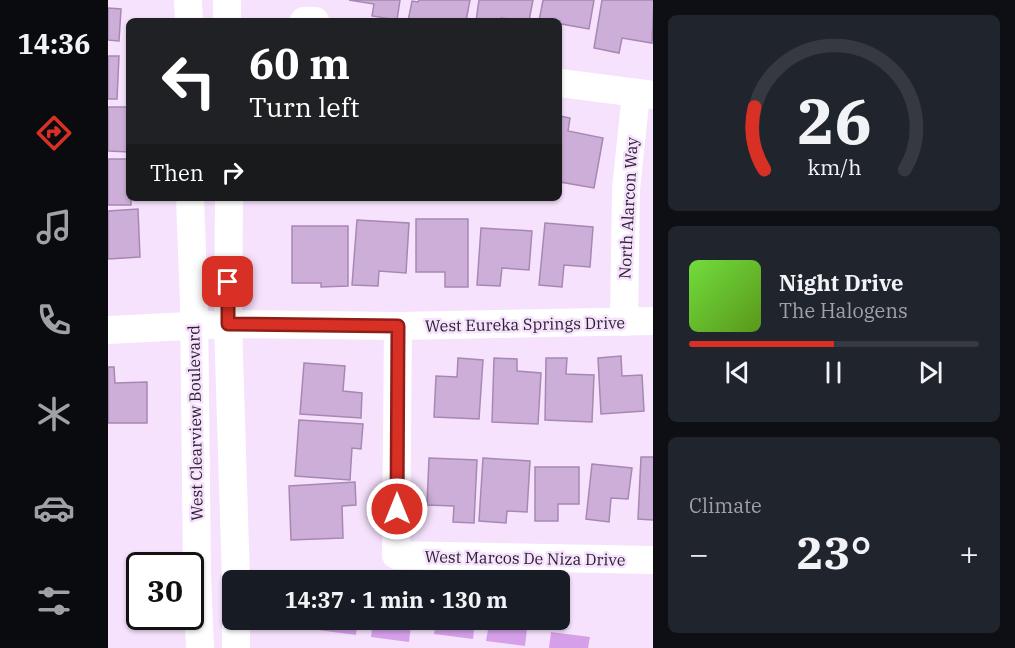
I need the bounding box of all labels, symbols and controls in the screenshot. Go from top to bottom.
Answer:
text: 14:36 [18,26,90,61]
text: 60 m [249,36,350,91]
icon: left [150,42,228,120]
text: 26 [797,80,871,161]
text: Turn left [249,89,360,124]
icon: directions [33,112,75,154]
street label: North Alarcon Way [614,136,642,279]
text: km/h [807,153,861,181]
icon: right [216,156,249,189]
text: Then [150,158,204,187]
icon: music [33,206,75,248]
pin [202,256,253,307]
icon: arrive [211,265,244,298]
text: Night Drive [779,268,904,297]
text: The Halogens [779,297,908,324]
icon: phone [33,299,75,341]
street label: West Eureka Springs Drive [425,312,625,336]
street label: West Clearview Boulevard [183,325,207,521]
icon: previous [721,356,754,389]
icon: pause [817,356,850,389]
icon: next [914,356,947,389]
icon: climate [33,393,75,435]
position arrow [365,477,429,541]
icon: car [33,487,75,529]
text: Climate [689,492,762,519]
text: 23° [796,523,872,581]
text: − [689,532,709,575]
text: + [959,532,979,575]
street label: West Marcos De Niza Drive [424,546,626,570]
speed limit sign: 30 [126,552,204,630]
icon: filters [33,580,75,622]
text: 14:37 · 1 min · 130 m [284,585,508,614]

